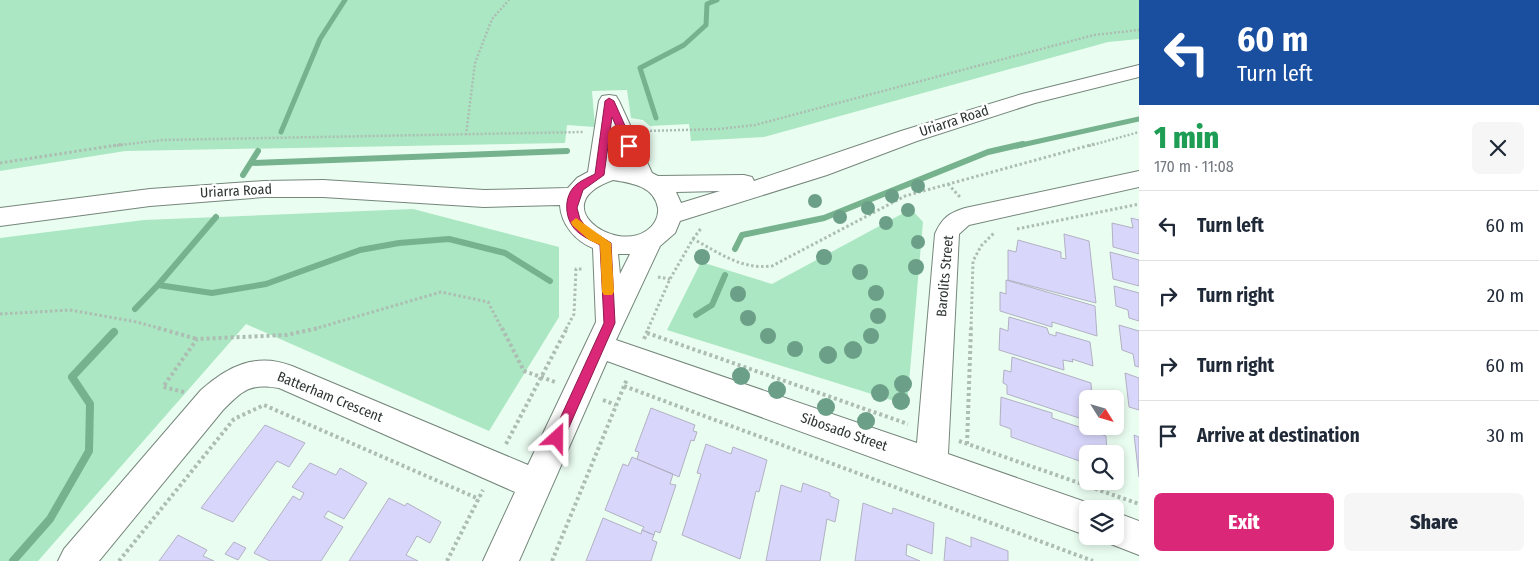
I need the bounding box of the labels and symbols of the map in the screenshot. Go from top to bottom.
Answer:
street label: Uriarra Road [917,102,991,140]
pin [608,125,650,167]
street label: Uriarra Road [200,181,272,201]
street label: Barolits Street [933,234,957,318]
street label: Batterham Crescent [275,368,386,426]
north arrow [1079,390,1124,435]
street label: Sibosado Street [798,409,890,455]
position arrow [530,411,582,463]

